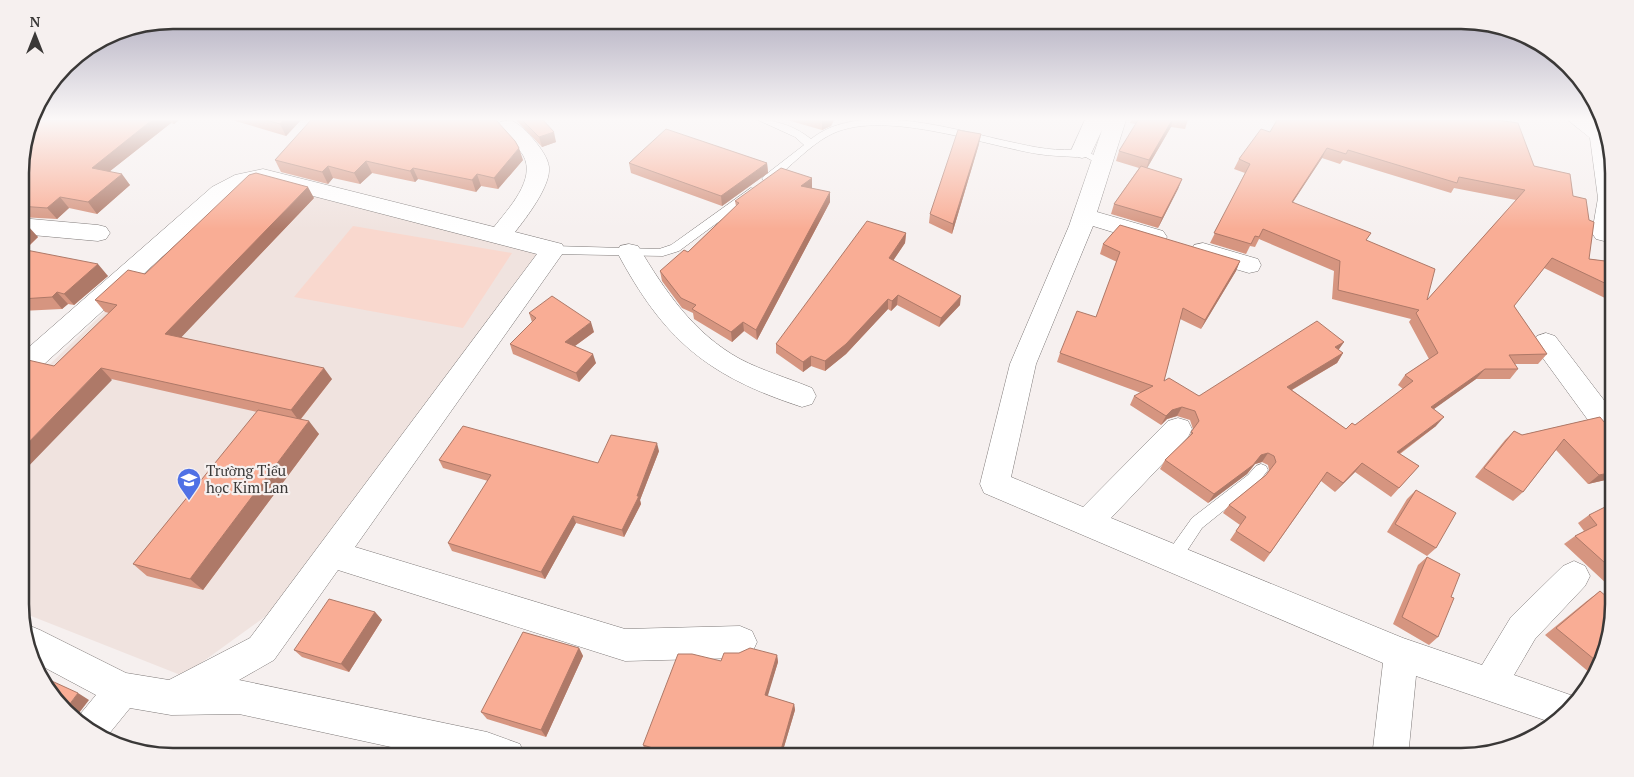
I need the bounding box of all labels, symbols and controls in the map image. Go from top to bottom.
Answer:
north arrow [10,10,60,60]
text: N [30,12,41,31]
place label: Trường Tiểu học Kim Lan [206,460,289,497]
school or university icon: Trường Tiểu học Kim Lan [176,467,202,501]

